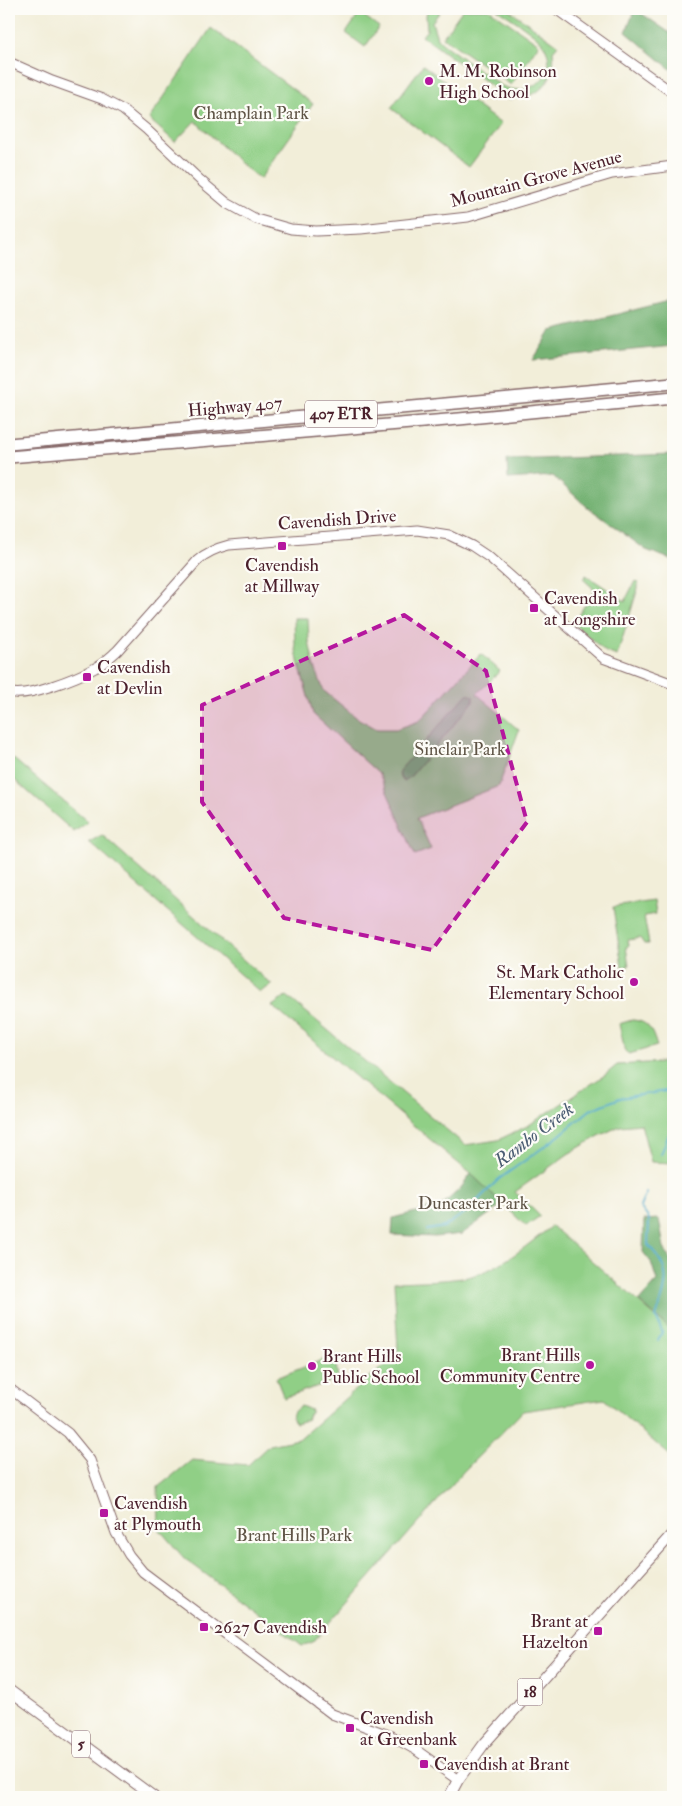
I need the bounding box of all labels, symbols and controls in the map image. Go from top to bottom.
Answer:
place label: M. M. Robinson High School [439,60,557,104]
marker: M. M. Robinson High School [423,75,435,87]
park label: Champlain Park [193,102,309,125]
street label: Mountain Grove Avenue [448,145,625,213]
street label: Highway 407 [187,391,283,423]
road number: 407 ETR [305,400,377,428]
street label: Cavendish Drive [277,504,398,536]
marker: Cavendish at Millway [276,540,288,552]
place label: Cavendish at Millway [245,554,320,598]
place label: Cavendish at Longshire [544,587,636,631]
marker: Cavendish at Longshire [528,602,540,614]
place label: Cavendish at Devlin [97,656,171,700]
marker: Cavendish at Devlin [81,671,93,683]
park label: Sinclair Park [414,738,506,761]
place label: St. Mark Catholic Elementary School [488,961,624,1005]
marker: St. Mark Catholic Elementary School [628,976,640,988]
water label: Rambo Creek [488,1097,579,1173]
park label: Duncaster Park [418,1192,529,1215]
place label: Brant Hills Community Centre [440,1344,580,1388]
place label: Brant Hills Public School [322,1345,420,1389]
marker: Brant Hills Community Centre [584,1359,596,1371]
marker: Brant Hills Public School [306,1360,318,1372]
place label: Cavendish at Plymouth [114,1492,202,1536]
marker: Cavendish at Plymouth [98,1507,110,1519]
park label: Brant Hills Park [236,1524,352,1547]
place label: Brant at Hazelton [521,1610,588,1654]
place label: 2627 Cavendish [214,1616,328,1639]
marker: 2627 Cavendish [198,1621,210,1633]
marker: Brant at Hazelton [592,1625,604,1637]
road number: 18 [518,1678,542,1705]
place label: Cavendish at Greenbank [360,1707,458,1751]
marker: Cavendish at Greenbank [344,1722,356,1734]
road number: 5 [72,1730,90,1758]
place label: Cavendish at Brant [434,1753,570,1776]
marker: Cavendish at Brant [418,1758,430,1770]

